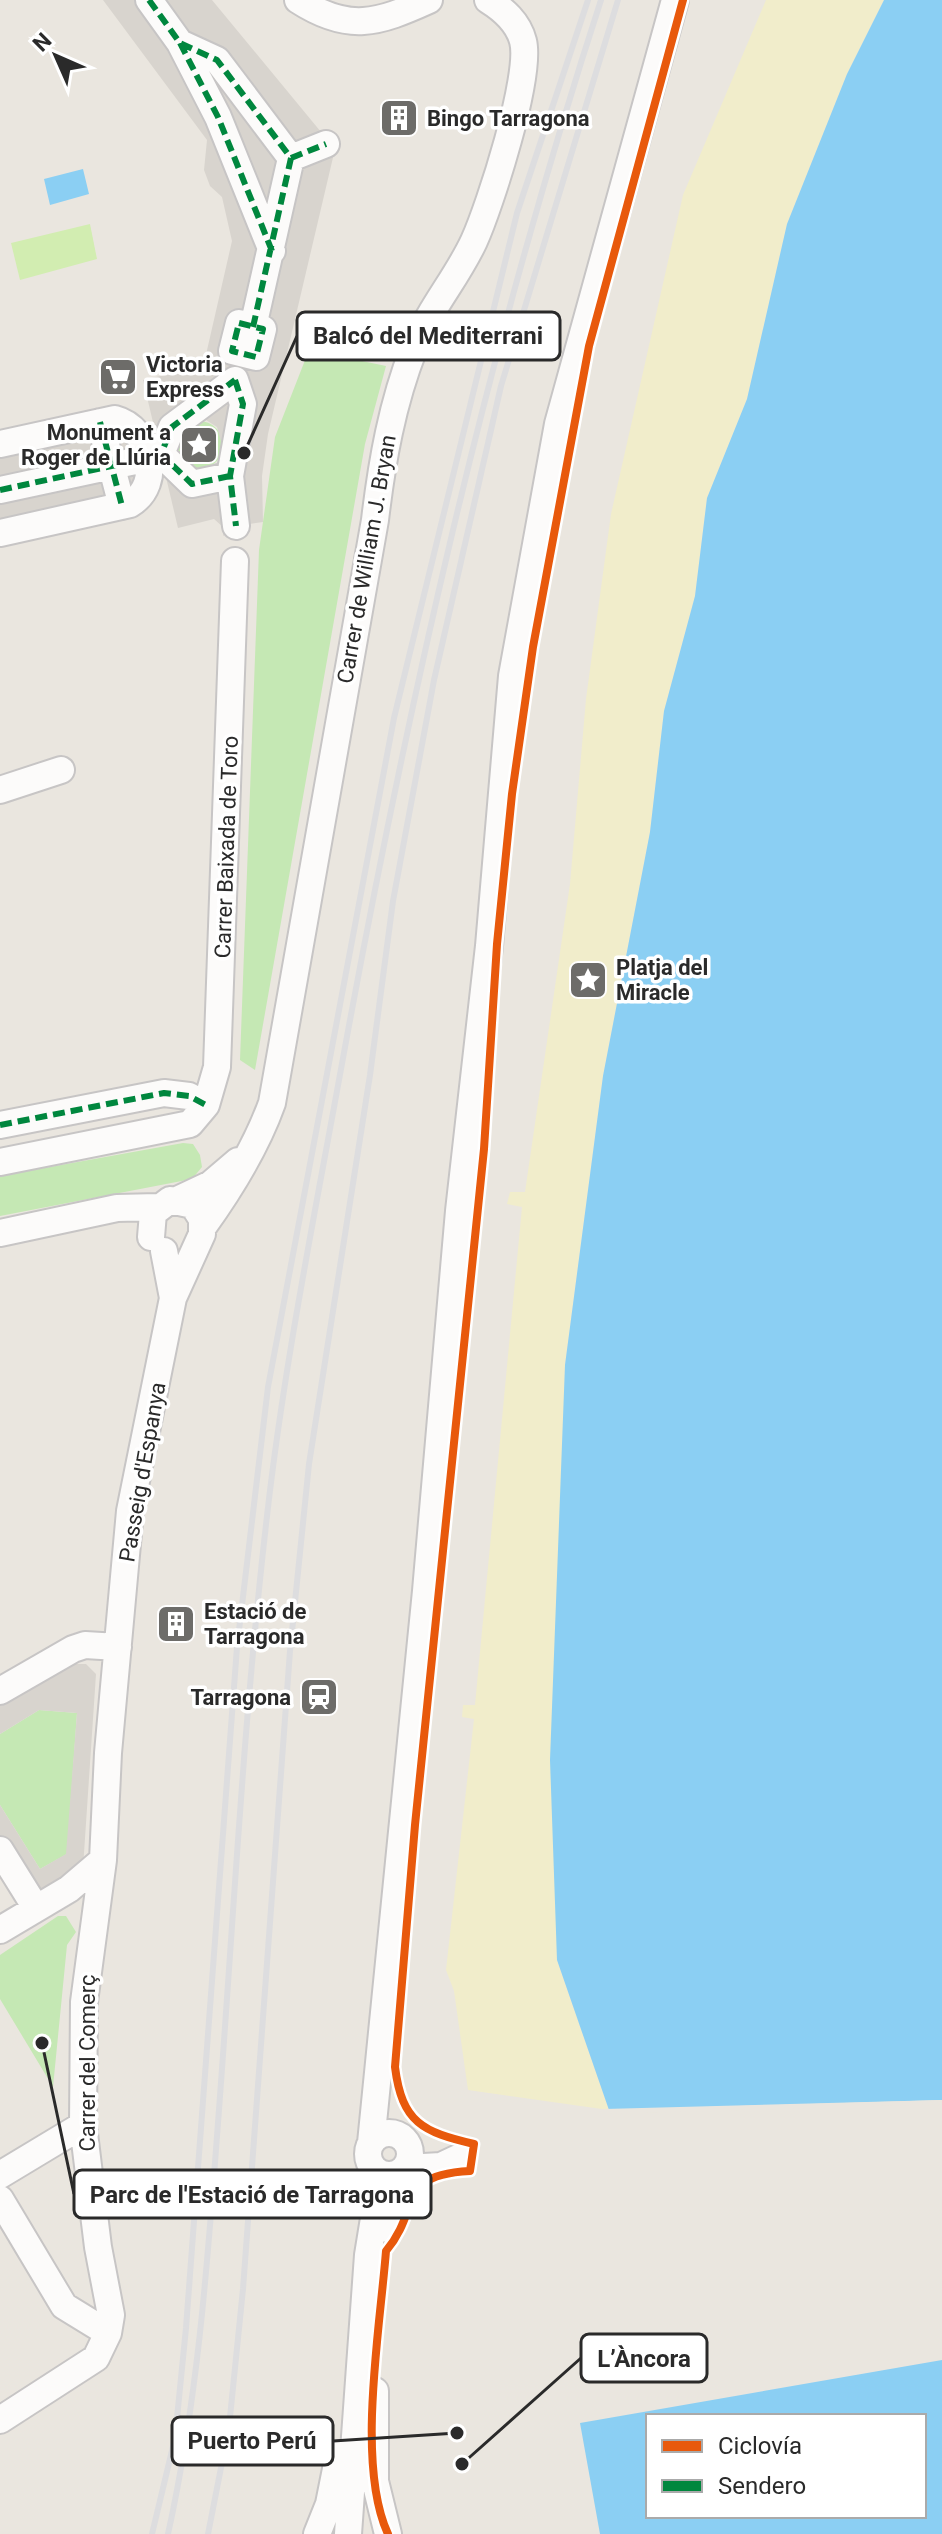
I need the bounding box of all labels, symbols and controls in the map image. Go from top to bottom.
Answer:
north arrow [16,16,96,96]
text: N [28,28,57,57]
building icon: Bingo Tarragona [378,97,420,139]
place label: Bingo Tarragona [427,106,590,131]
callout: Balcó del Mediterrani [297,312,560,360]
text: Balcó del Mediterrani [313,322,543,350]
place label: Victoria Express [146,352,224,402]
supermarket icon: Victoria Express [97,356,139,398]
place label: Monument a Roger de Llúria [21,420,171,470]
place icon: Monument a Roger de Llúria [178,424,220,466]
street label: Carrer de William J. Bryan [332,433,401,685]
street label: Carrer Baixada de Toro [210,735,243,959]
place label: Platja del Miracle [616,955,708,1005]
place icon: Platja del Miracle [567,959,609,1001]
street label: Passeig d'Espanya [114,1380,171,1564]
place label: Estació de Tarragona [204,1599,306,1649]
building icon: Estació de Tarragona [155,1603,197,1645]
station icon: Tarragona [298,1676,340,1718]
place label: Tarragona [191,1685,291,1710]
street label: Carrer del Comerç [75,1974,100,2152]
callout: Parc de l'Estació de Tarragona [74,2170,431,2218]
text: Parc de l'Estació de Tarragona [90,2181,414,2209]
callout: L’Àncora [581,2334,707,2382]
text: L’Àncora [597,2345,691,2373]
legend [646,2414,926,2518]
callout: Puerto Perú [172,2417,333,2465]
text: Puerto Perú [187,2427,317,2455]
text: Ciclovía [718,2432,802,2460]
text: Sendero [718,2472,806,2500]

